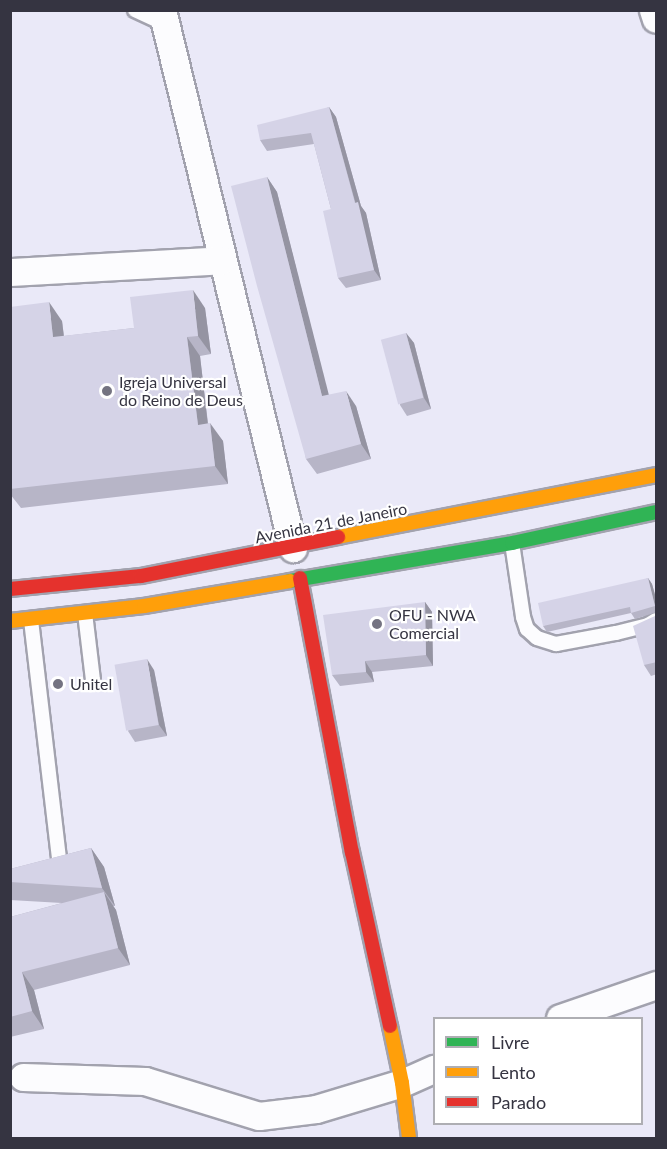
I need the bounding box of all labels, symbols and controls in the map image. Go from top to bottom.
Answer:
place label: Igreja Universal do Reino de Deus [119,372,243,410]
marker: Igreja Universal do Reino de Deus [100,384,114,398]
street label: Avenida 21 de Janeiro [253,499,409,547]
place label: OFU - NWA Comercial [389,605,476,643]
marker: OFU - NWA Comercial [370,617,384,631]
place label: Unitel [70,674,112,694]
marker: Unitel [51,677,65,691]
legend [433,1017,643,1125]
text: Livre [491,1031,530,1053]
text: Lento [491,1061,536,1083]
text: Parado [491,1091,546,1113]

